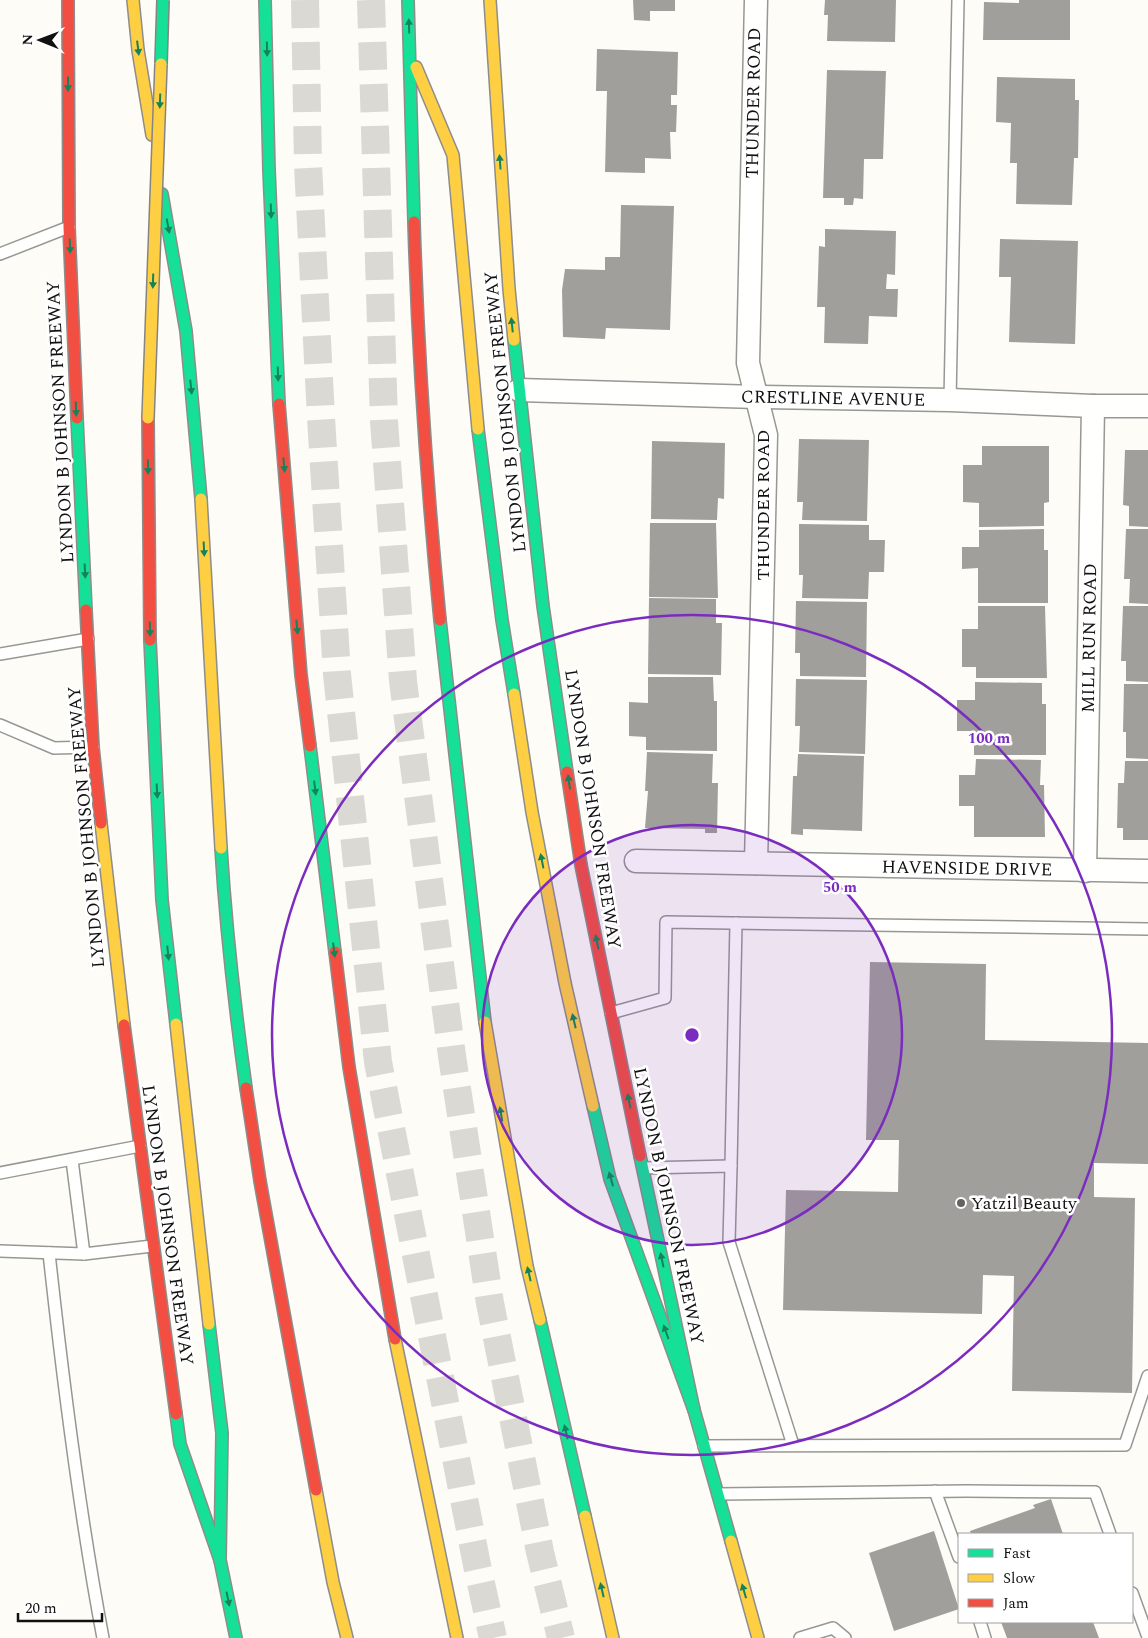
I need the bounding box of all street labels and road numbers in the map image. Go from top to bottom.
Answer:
street label: THUNDER ROAD [739,27,768,179]
street label: LYNDON B JOHNSON FREEWAY [477,270,534,554]
street label: LYNDON B JOHNSON FREEWAY [40,280,81,564]
street label: CRESTLINE AVENUE [741,383,925,414]
street label: THUNDER ROAD [750,430,777,580]
street label: MILL RUN ROAD [1075,563,1104,713]
street label: LYNDON B JOHNSON FREEWAY [557,667,628,951]
street label: LYNDON B JOHNSON FREEWAY [61,685,112,969]
street label: HAVENSIDE DRIVE [881,854,1053,883]
street label: LYNDON B JOHNSON FREEWAY [626,1065,711,1347]
street label: LYNDON B JOHNSON FREEWAY [134,1083,201,1367]

